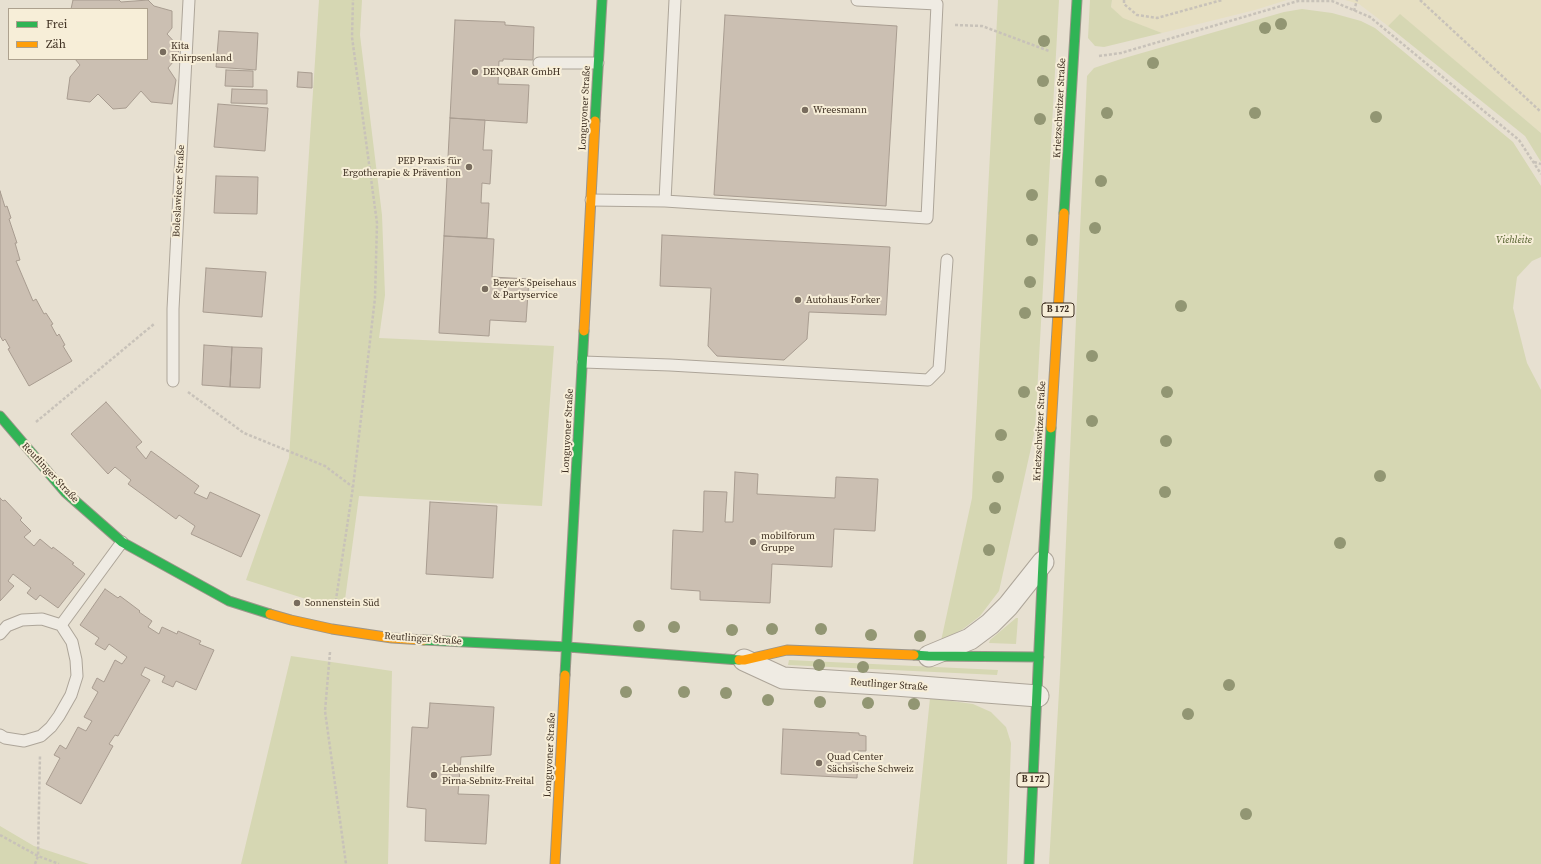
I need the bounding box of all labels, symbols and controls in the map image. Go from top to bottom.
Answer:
legend [8,8,148,60]
text: Frei [46,16,67,32]
text: Zäh [46,36,66,52]
place label: Kita Knirpsenland [171,40,232,64]
marker: Kita Knirpsenland [158,47,168,57]
street label: Krietzschwitzer Straße [1051,58,1069,158]
street label: Longuyoner Straße [577,65,593,151]
place label: DENQBAR GmbH [483,66,560,78]
marker: DENQBAR GmbH [470,67,480,77]
place label: Wreesmann [813,104,867,116]
marker: Wreesmann [800,105,810,115]
street label: Boleslawiecer Straße [171,144,187,238]
place label: PEP Praxis für Ergotherapie & Prävention [343,155,461,178]
marker: PEP Praxis für Ergotherapie & Prävention [464,162,474,172]
park label: Viehleite [1496,234,1532,246]
place label: Beyer's Speisehaus & Partyservice [493,277,576,300]
marker: Beyer's Speisehaus & Partyservice [480,284,490,294]
place label: Autohaus Forker [806,294,880,306]
marker: Autohaus Forker [793,295,803,305]
road number: B 172 [1042,303,1074,317]
street label: Krietzschwitzer Straße [1031,381,1049,481]
street label: Longuyoner Straße [560,388,576,474]
street label: Reutlinger Straße [19,440,81,506]
place label: mobilforum Gruppe [761,530,815,554]
marker: mobilforum Gruppe [748,537,758,547]
place label: Sonnenstein Süd [305,597,379,609]
marker: Sonnenstein Süd [292,598,302,608]
street label: Reutlinger Straße [384,630,462,648]
street label: Reutlinger Straße [850,676,928,694]
street label: Longuyoner Straße [542,712,558,798]
place label: Quad Center Sächsische Schweiz [827,751,914,774]
marker: Quad Center Sächsische Schweiz [814,758,824,768]
place label: Lebenshilfe Pirna-Sebnitz-Freital [442,763,534,786]
marker: Lebenshilfe Pirna-Sebnitz-Freital [429,770,439,780]
road number: B 172 [1017,773,1049,787]

